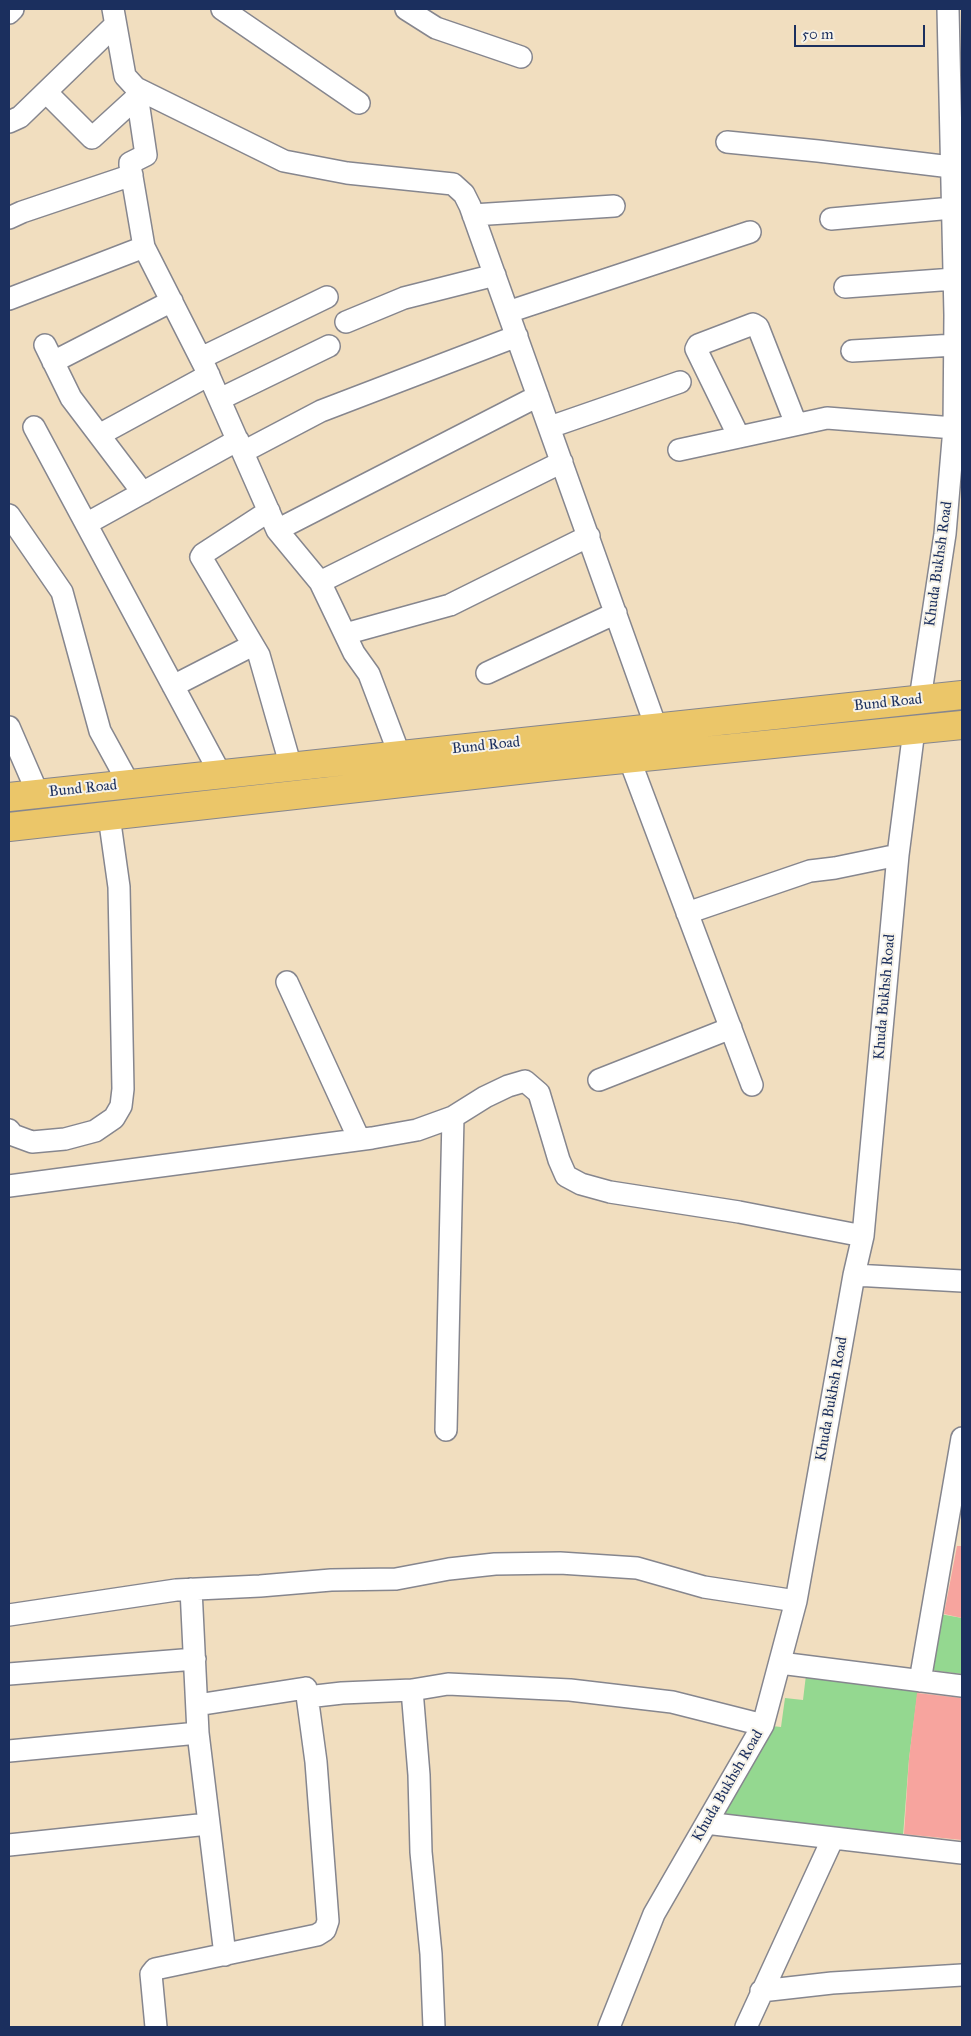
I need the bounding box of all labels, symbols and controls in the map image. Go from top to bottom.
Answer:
scale bar [796,15,927,47]
text: 50 m [802,25,834,43]
street label: Khuda Bukhsh Road [921,500,957,628]
street label: Bund Road [853,690,923,716]
street label: Bund Road [451,733,521,759]
street label: Bund Road [48,776,118,802]
street label: Khuda Bukhsh Road [871,933,899,1061]
street label: Khuda Bukhsh Road [812,1335,852,1463]
street label: Khuda Bukhsh Road [689,1727,767,1845]

